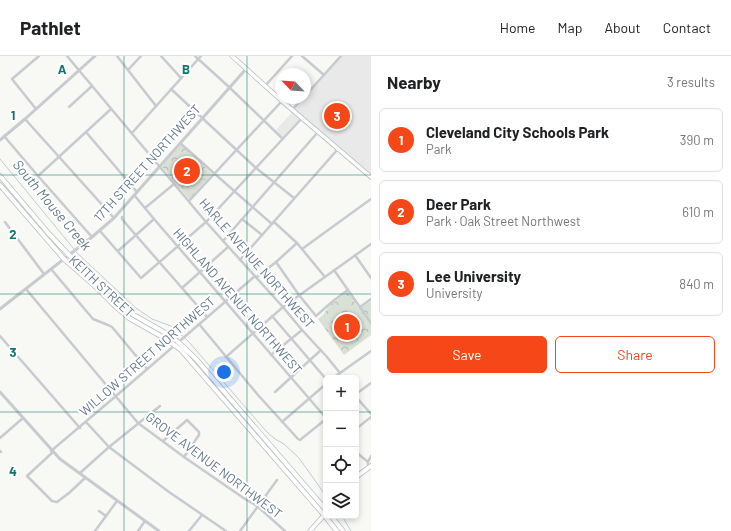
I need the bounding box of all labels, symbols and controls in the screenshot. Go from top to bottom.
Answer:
text: Pathlet [20,16,81,39]
text: Home [500,19,536,36]
text: Map [558,19,582,36]
text: About [604,19,641,36]
text: Contact [663,19,711,36]
text: A [58,61,67,77]
text: B [182,61,190,77]
north arrow [275,68,311,104]
text: Nearby [387,72,441,92]
text: 3 results [667,74,715,90]
street label: 17TH STREET NORTHWEST [90,101,204,225]
pin: 3 [324,101,350,131]
text: 1 [11,107,15,123]
text: Cleveland City Schools Park [426,123,609,141]
text: 1 [399,132,403,148]
text: 390 m [680,132,714,148]
text: Park [426,141,452,157]
water label: South Mouse Creek [10,156,95,254]
pin: 2 [174,156,200,186]
street label: HARLE AVENUE NORTHWEST [196,195,318,331]
text: Deer Park [426,195,491,213]
text: 2 [397,204,405,220]
text: 610 m [682,204,714,220]
text: Park · Oak Street Northwest [426,213,581,229]
street label: HIGHLAND AVENUE NORTHWEST [170,225,306,377]
text: 2 [9,226,17,242]
street label: KEITH STREET [66,252,138,320]
text: Lee University [426,267,521,285]
text: 3 [397,276,405,292]
text: 840 m [679,276,714,292]
text: University [426,285,483,301]
street label: WILLOW STREET NORTHWEST [76,293,218,419]
pin: 1 [334,312,360,342]
button: Save [387,336,547,373]
button: Share [555,336,715,373]
text: 3 [9,344,17,360]
your location [214,362,234,382]
map controls [323,375,359,519]
button: + [323,375,359,411]
street label: GROVE AVENUE NORTHWEST [143,408,285,522]
button: − [323,411,359,447]
button: locate [323,447,359,483]
text: 4 [9,463,17,479]
button: layers [323,483,359,519]

